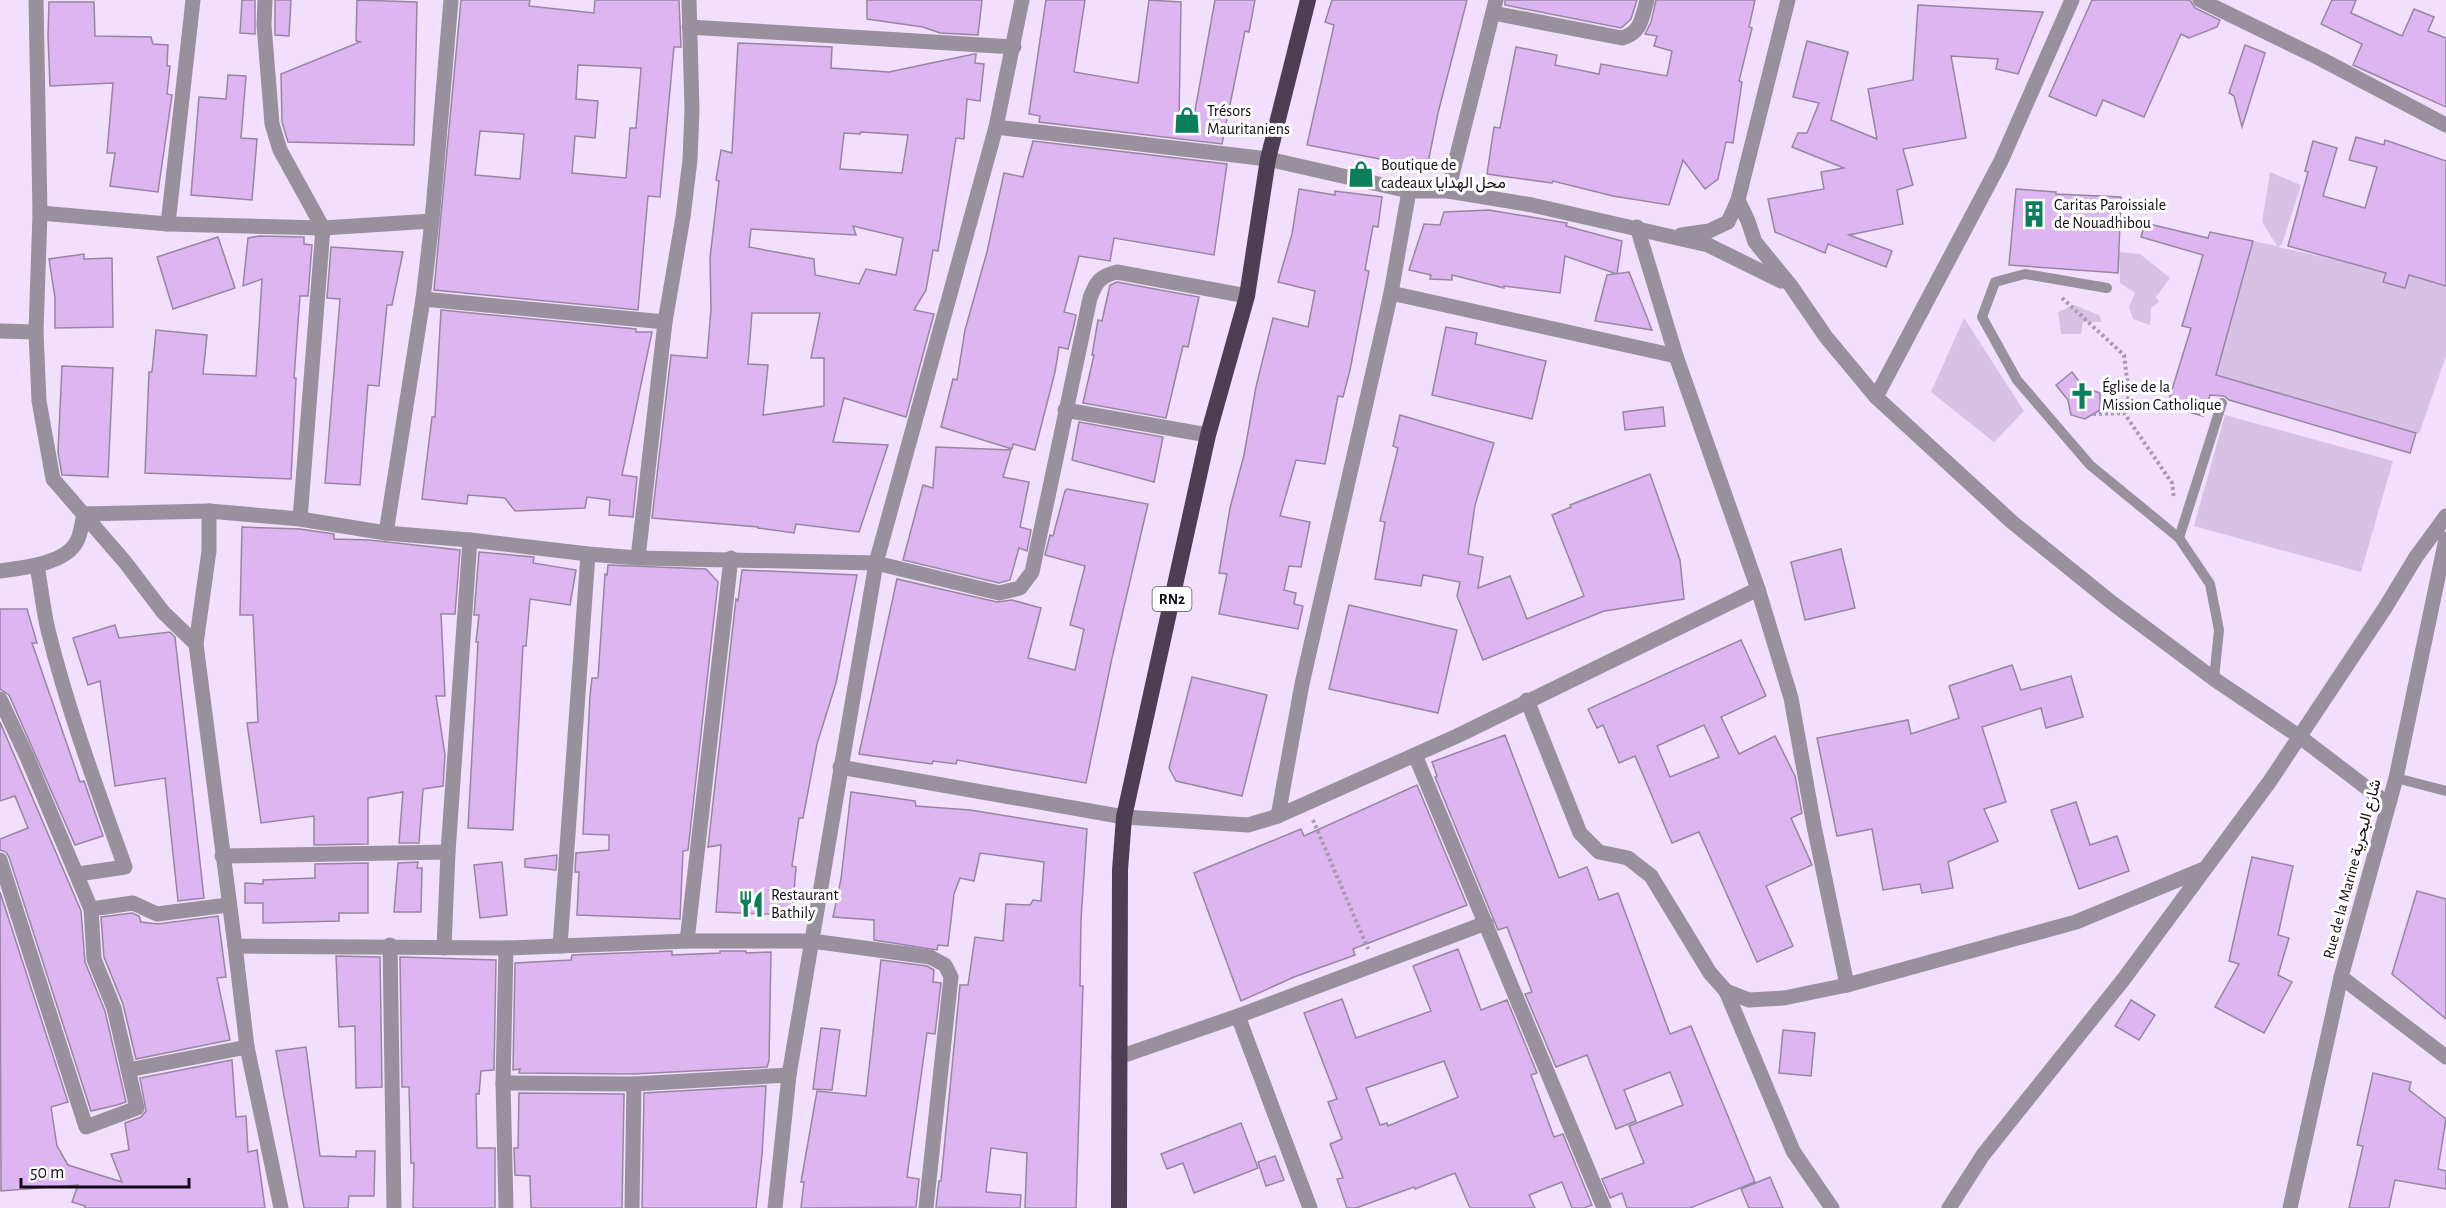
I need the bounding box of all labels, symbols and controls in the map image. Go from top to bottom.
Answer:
place label: Trésors Mauritaniens [1207,103,1290,137]
shop icon: Trésors Mauritaniens [1172,105,1202,135]
place label: Boutique de cadeaux محل الهدايا [1381,157,1506,193]
shop icon: Boutique de cadeaux محل الهدايا [1346,159,1376,189]
place label: Caritas Paroissiale de Nouadhibou [2054,197,2166,231]
building icon: Caritas Paroissiale de Nouadhibou [2019,199,2049,229]
place label: Église de la Mission Catholique [2102,377,2221,413]
church icon: Église de la Mission Catholique [2067,381,2097,411]
road number: RN2 [1152,587,1192,611]
street label: Rue de la Marine شارع البحرية [2320,778,2387,961]
place label: Restaurant Bathily [771,887,839,922]
restaurant icon: Restaurant Bathily [736,889,766,919]
scale bar [21,1151,189,1189]
text: 50 m [30,1164,64,1182]

